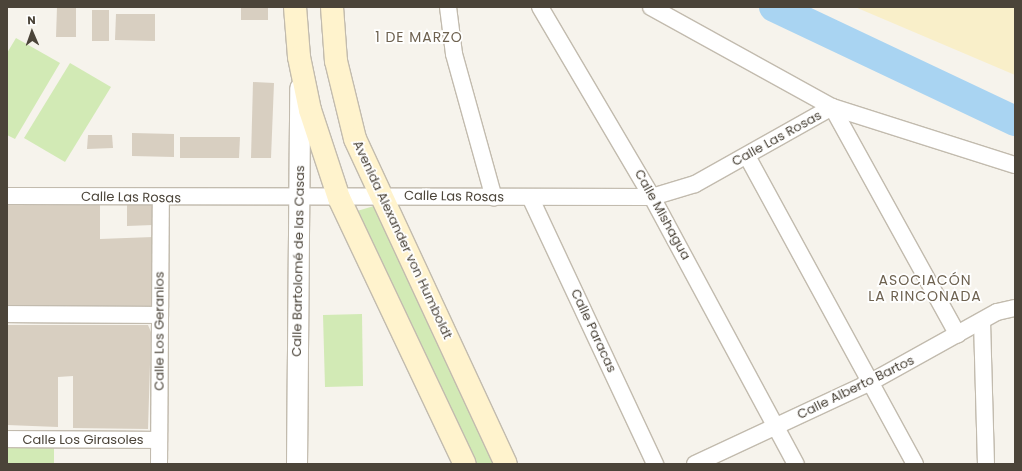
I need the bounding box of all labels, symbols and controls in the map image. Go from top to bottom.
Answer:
north arrow [12,12,52,52]
text: N [27,12,36,28]
district label: 1 DE MARZO [375,29,463,45]
street label: Calle Las Rosas [729,108,825,170]
street label: Avenida Alexander von Humboldt [349,138,455,342]
street label: Calle Bartolomé de las Casas [290,165,308,357]
street label: Calle Mishagua [631,167,693,263]
street label: Calle Las Rosas [404,188,504,206]
street label: Calle Las Rosas [81,189,181,207]
street label: Calle Los Geranios [152,271,168,391]
district label: ASOCIACÓN LA RINCONADA [868,272,982,304]
street label: Calle Paracas [567,287,619,375]
street label: Calle Alberto Bartos [795,353,917,423]
street label: Calle Los Girasoles [22,432,144,448]

